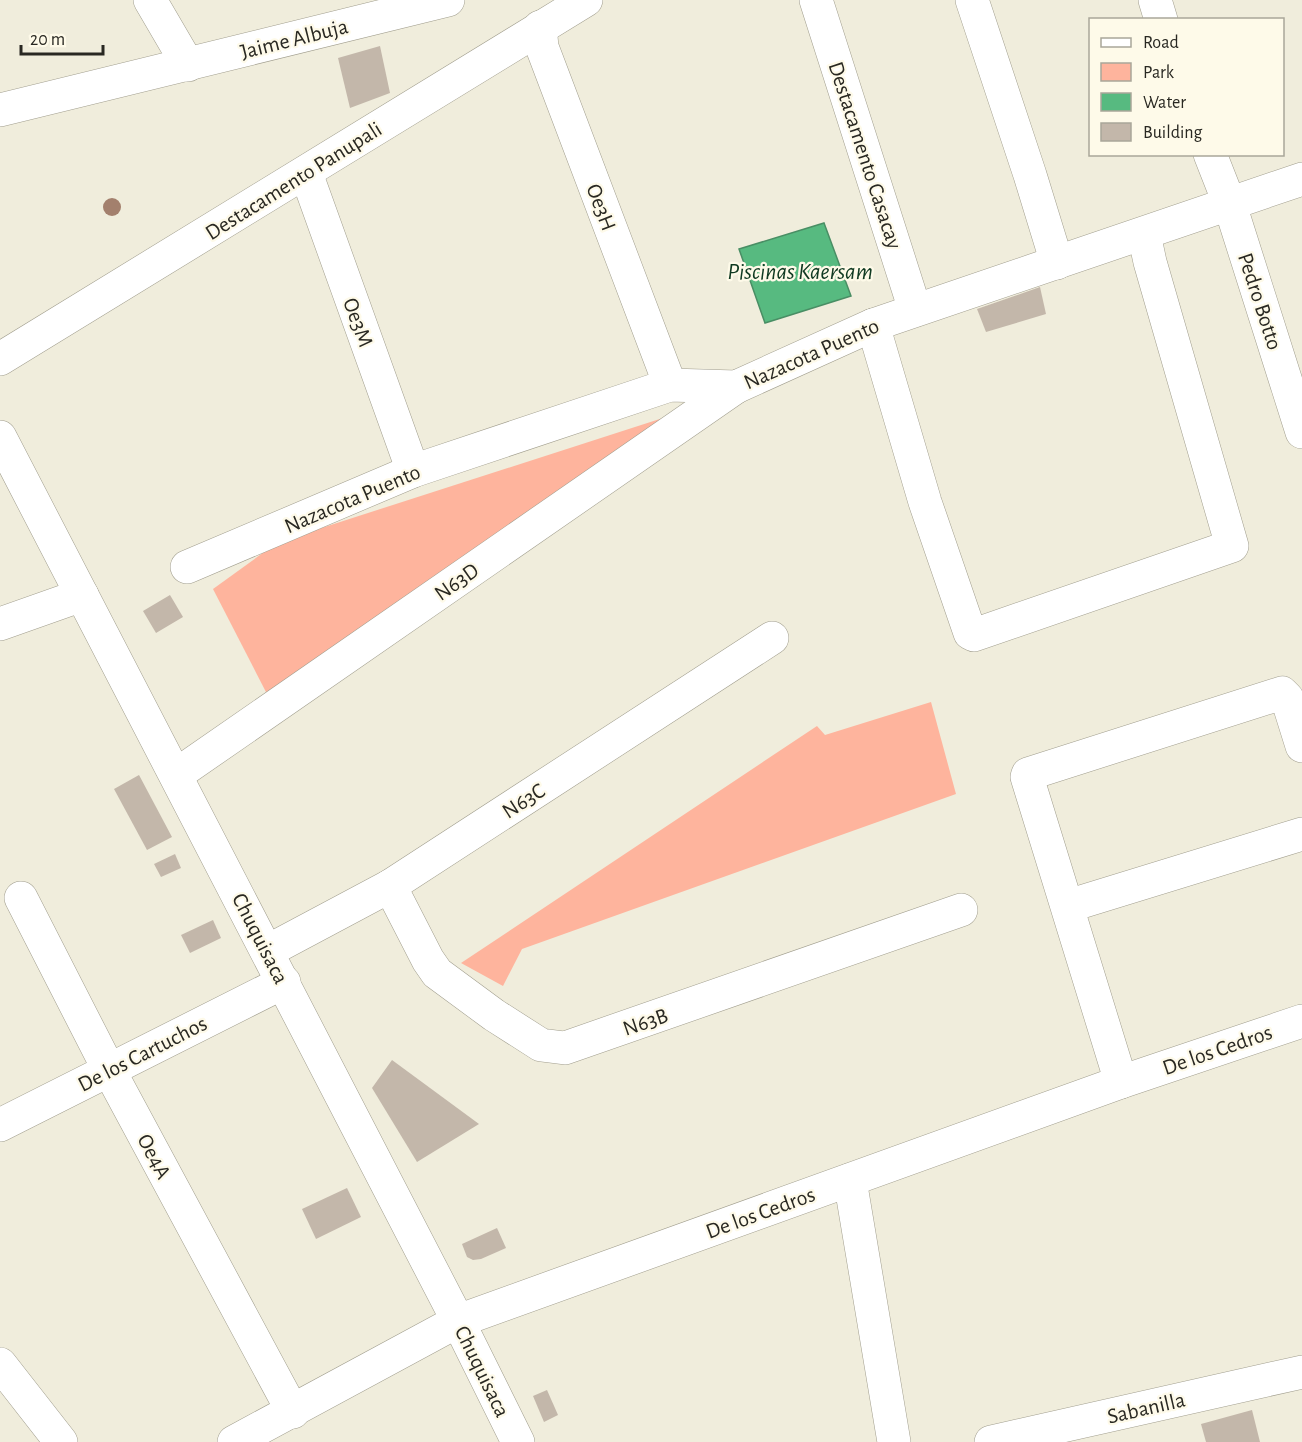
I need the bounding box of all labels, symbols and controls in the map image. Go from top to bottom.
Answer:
street label: Jaime Albuja [238,15,350,63]
scale bar [21,18,104,56]
legend [1089,18,1284,156]
text: 20 m [30,31,65,49]
text: Road [1143,34,1179,52]
street label: Destacamento Casacay [824,59,906,252]
text: Park [1143,64,1175,82]
text: Water [1143,94,1186,112]
street label: Destacamento Panupali [201,118,386,244]
text: Building [1143,124,1203,142]
street label: Oe3H [582,181,620,234]
street label: Pedro Botto [1234,250,1286,352]
water label: Piscinas Kaersam [727,260,873,284]
street label: Oe3M [339,295,377,350]
street label: Nazacota Puento [741,314,882,394]
street label: Nazacota Puento [281,460,424,537]
street label: N63D [430,559,483,605]
street label: N63C [498,779,549,823]
street label: Chuquisaca [228,890,292,987]
street label: N63B [620,1004,671,1040]
street label: De los Cartuchos [74,1012,211,1096]
street label: De los Cedros [1160,1021,1275,1079]
street label: Oe4A [133,1130,175,1183]
street label: De los Cedros [703,1183,818,1243]
street label: Chuquisaca [451,1322,514,1421]
street label: Sabanilla [1105,1388,1187,1428]

